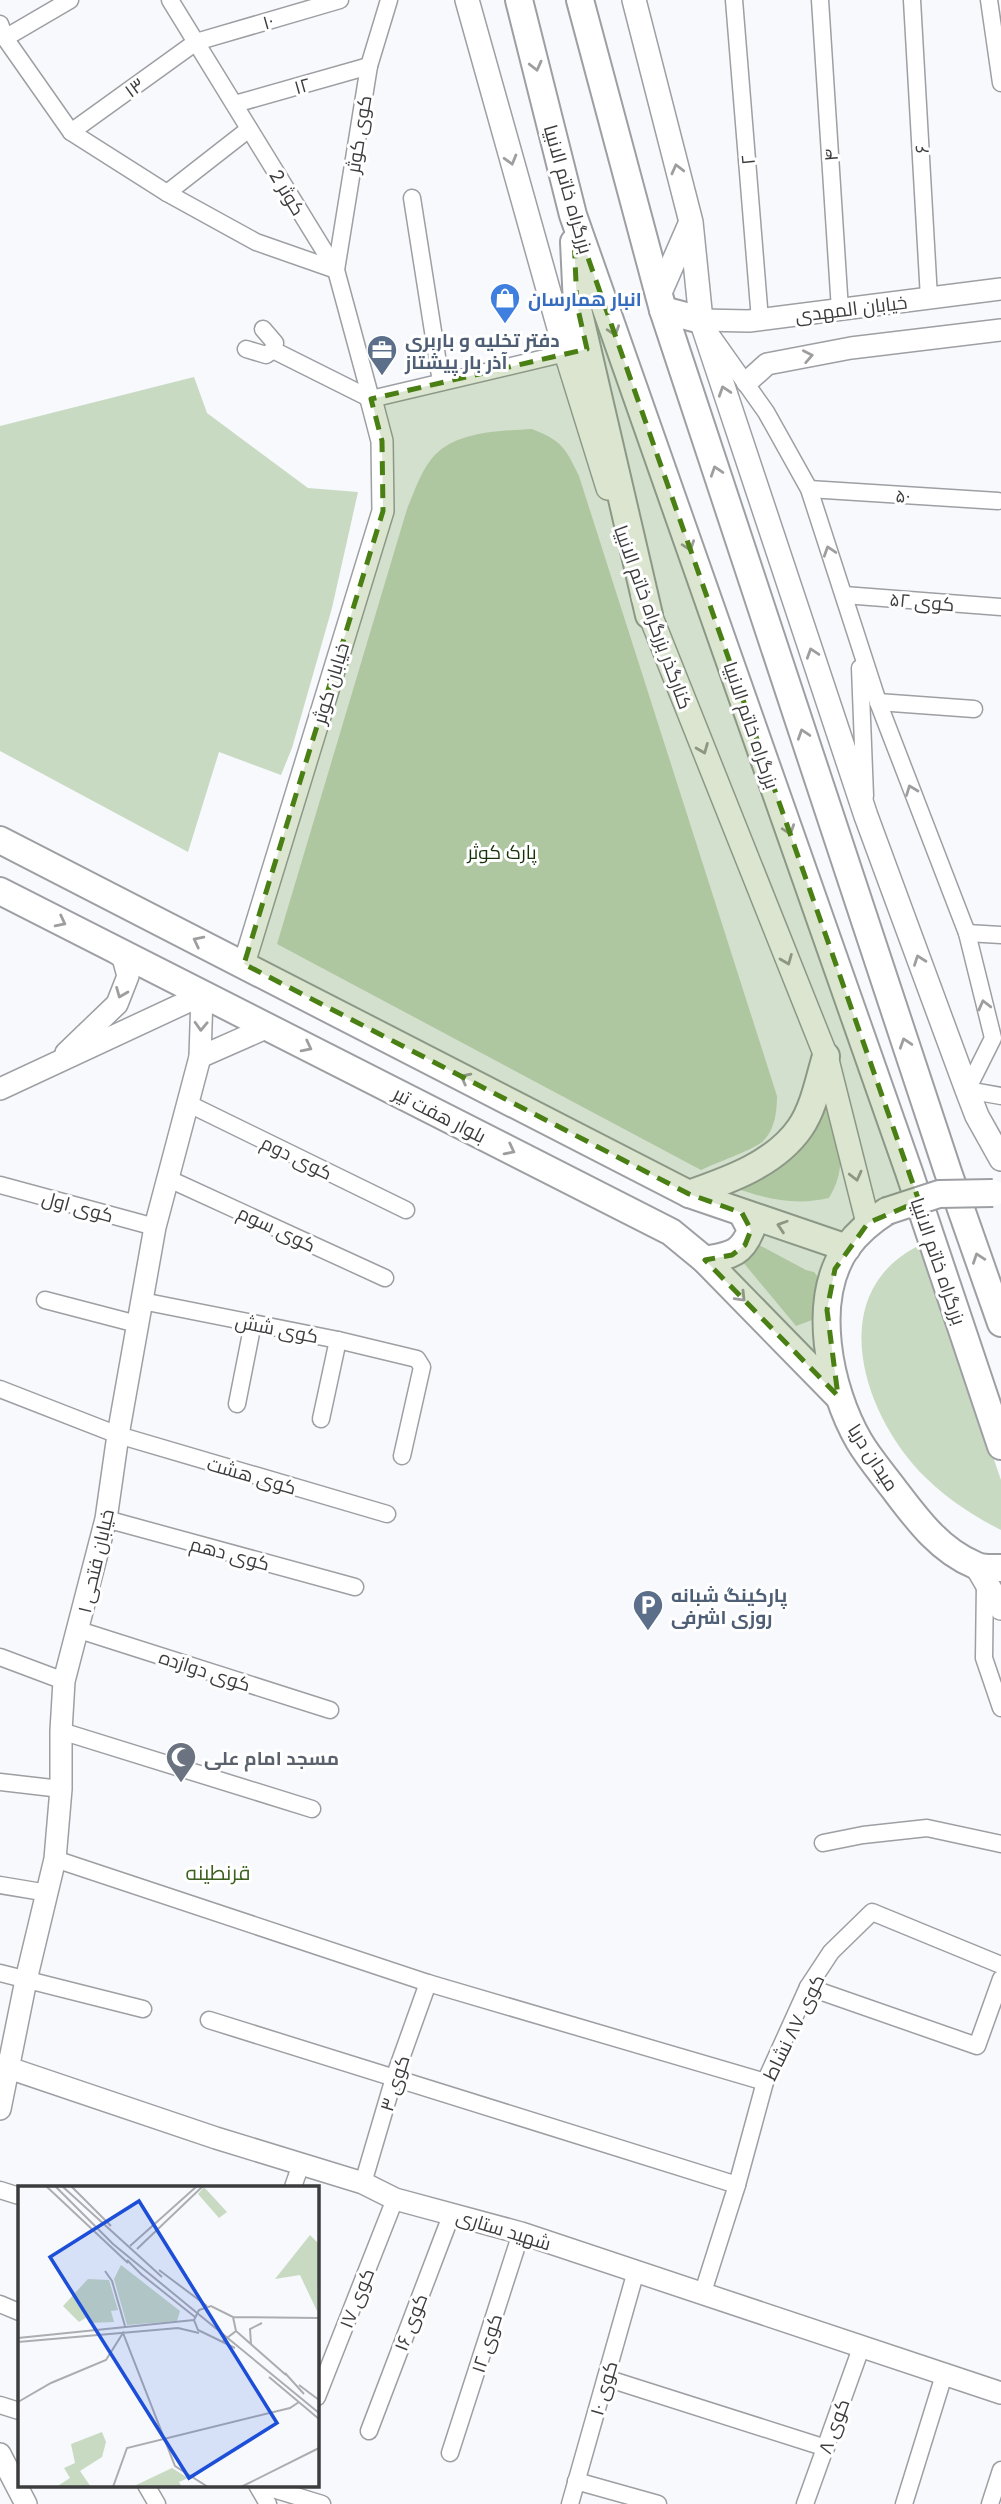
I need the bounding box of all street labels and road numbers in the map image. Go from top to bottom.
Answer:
street label: ۱۰ [260,8,276,34]
street label: ۱۳ [120,72,148,102]
street label: ۱۲ [291,72,313,98]
street label: کوی کوثر [340,93,376,176]
street label: بزرگراه خاتم الانبیا [537,122,598,257]
street label: ۶ [909,144,933,154]
street label: ۴ [818,148,842,162]
street label: ۲ [735,154,759,166]
street label: کوثر 2 [265,165,311,220]
street label: خیابان المهدی [794,290,909,327]
street label: ۵۰ [895,483,911,507]
street label: کنارگذر بزرگراه خاتم الانبیا [607,522,698,713]
street label: کوی ۵۲ [888,587,955,616]
street label: خیابان کوثر [306,640,354,728]
street label: بزرگراه خاتم الانبیا [717,658,785,793]
street label: بلوار هفت تیر [388,1080,490,1148]
street label: کوی دوم [256,1130,336,1187]
street label: کوی اول [40,1185,116,1228]
street label: بزرگراه خاتم الانبیا [904,1194,972,1329]
street label: کوی سوم [233,1200,320,1259]
street label: کوی شش [233,1309,320,1348]
street label: میدان دریا [843,1419,904,1495]
street label: کوی هشت [204,1451,299,1500]
street label: خیابان فتحی ۱ [72,1507,119,1615]
street label: کوی دهم [187,1531,272,1578]
street label: کوی دوازده [156,1644,254,1697]
street label: کوی ۸۷ نشاط [757,1970,829,2084]
street label: کوی ۳ [374,2052,415,2114]
street label: شهید ستاری [454,2204,554,2255]
street label: کوی ۱۷ [334,2265,379,2332]
street label: کوی ۱۶ [389,2290,432,2354]
street label: کوی ۱۲ [466,2311,507,2376]
street label: کوی ۱۰ [584,2358,623,2418]
street label: کوی ۸ [813,2395,854,2457]

